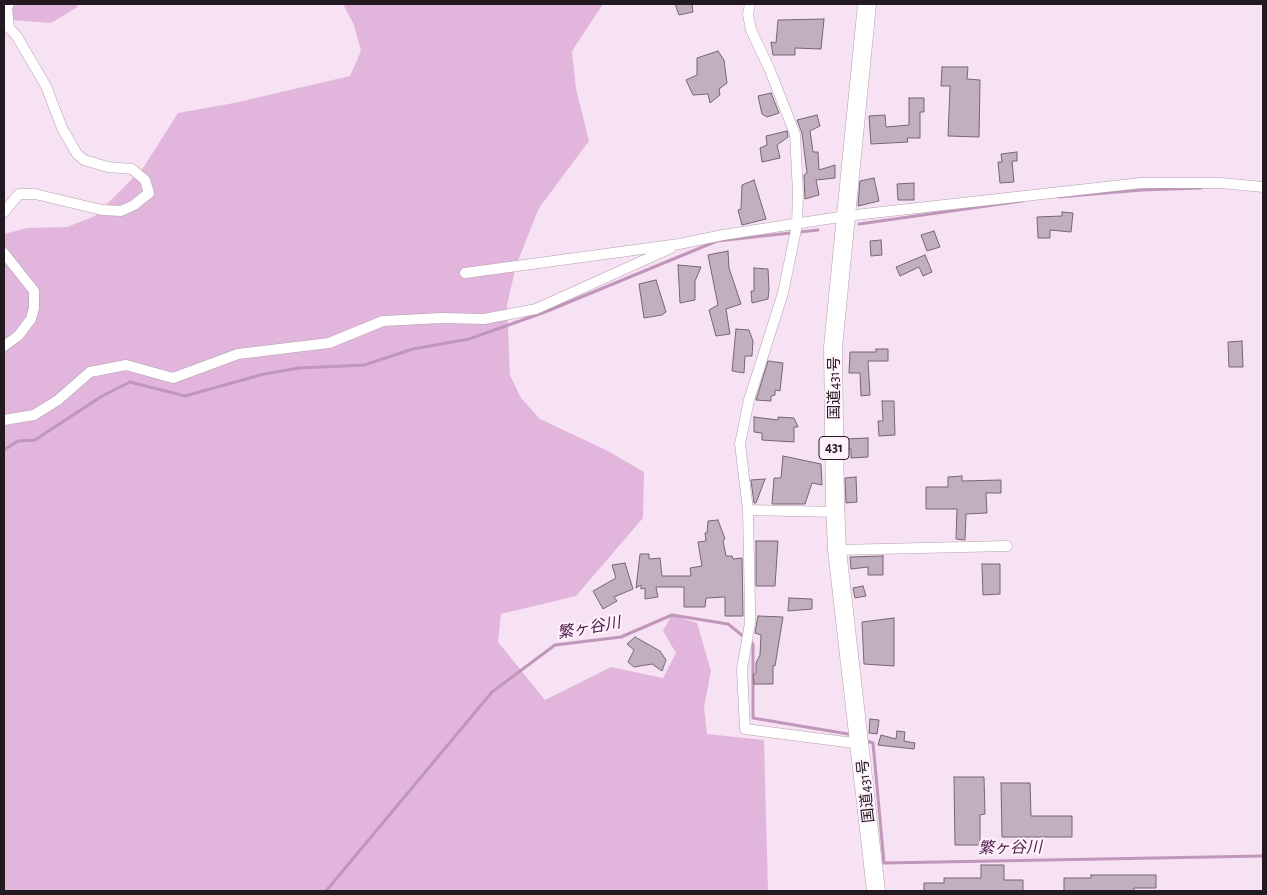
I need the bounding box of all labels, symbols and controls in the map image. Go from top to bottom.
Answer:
street label: 国道431号 [825,356,843,420]
road number: 431 [819,436,849,459]
water label: 繁ヶ谷川 [556,613,622,643]
street label: 国道431号 [854,758,878,824]
water label: 繁ヶ谷川 [978,838,1042,858]

